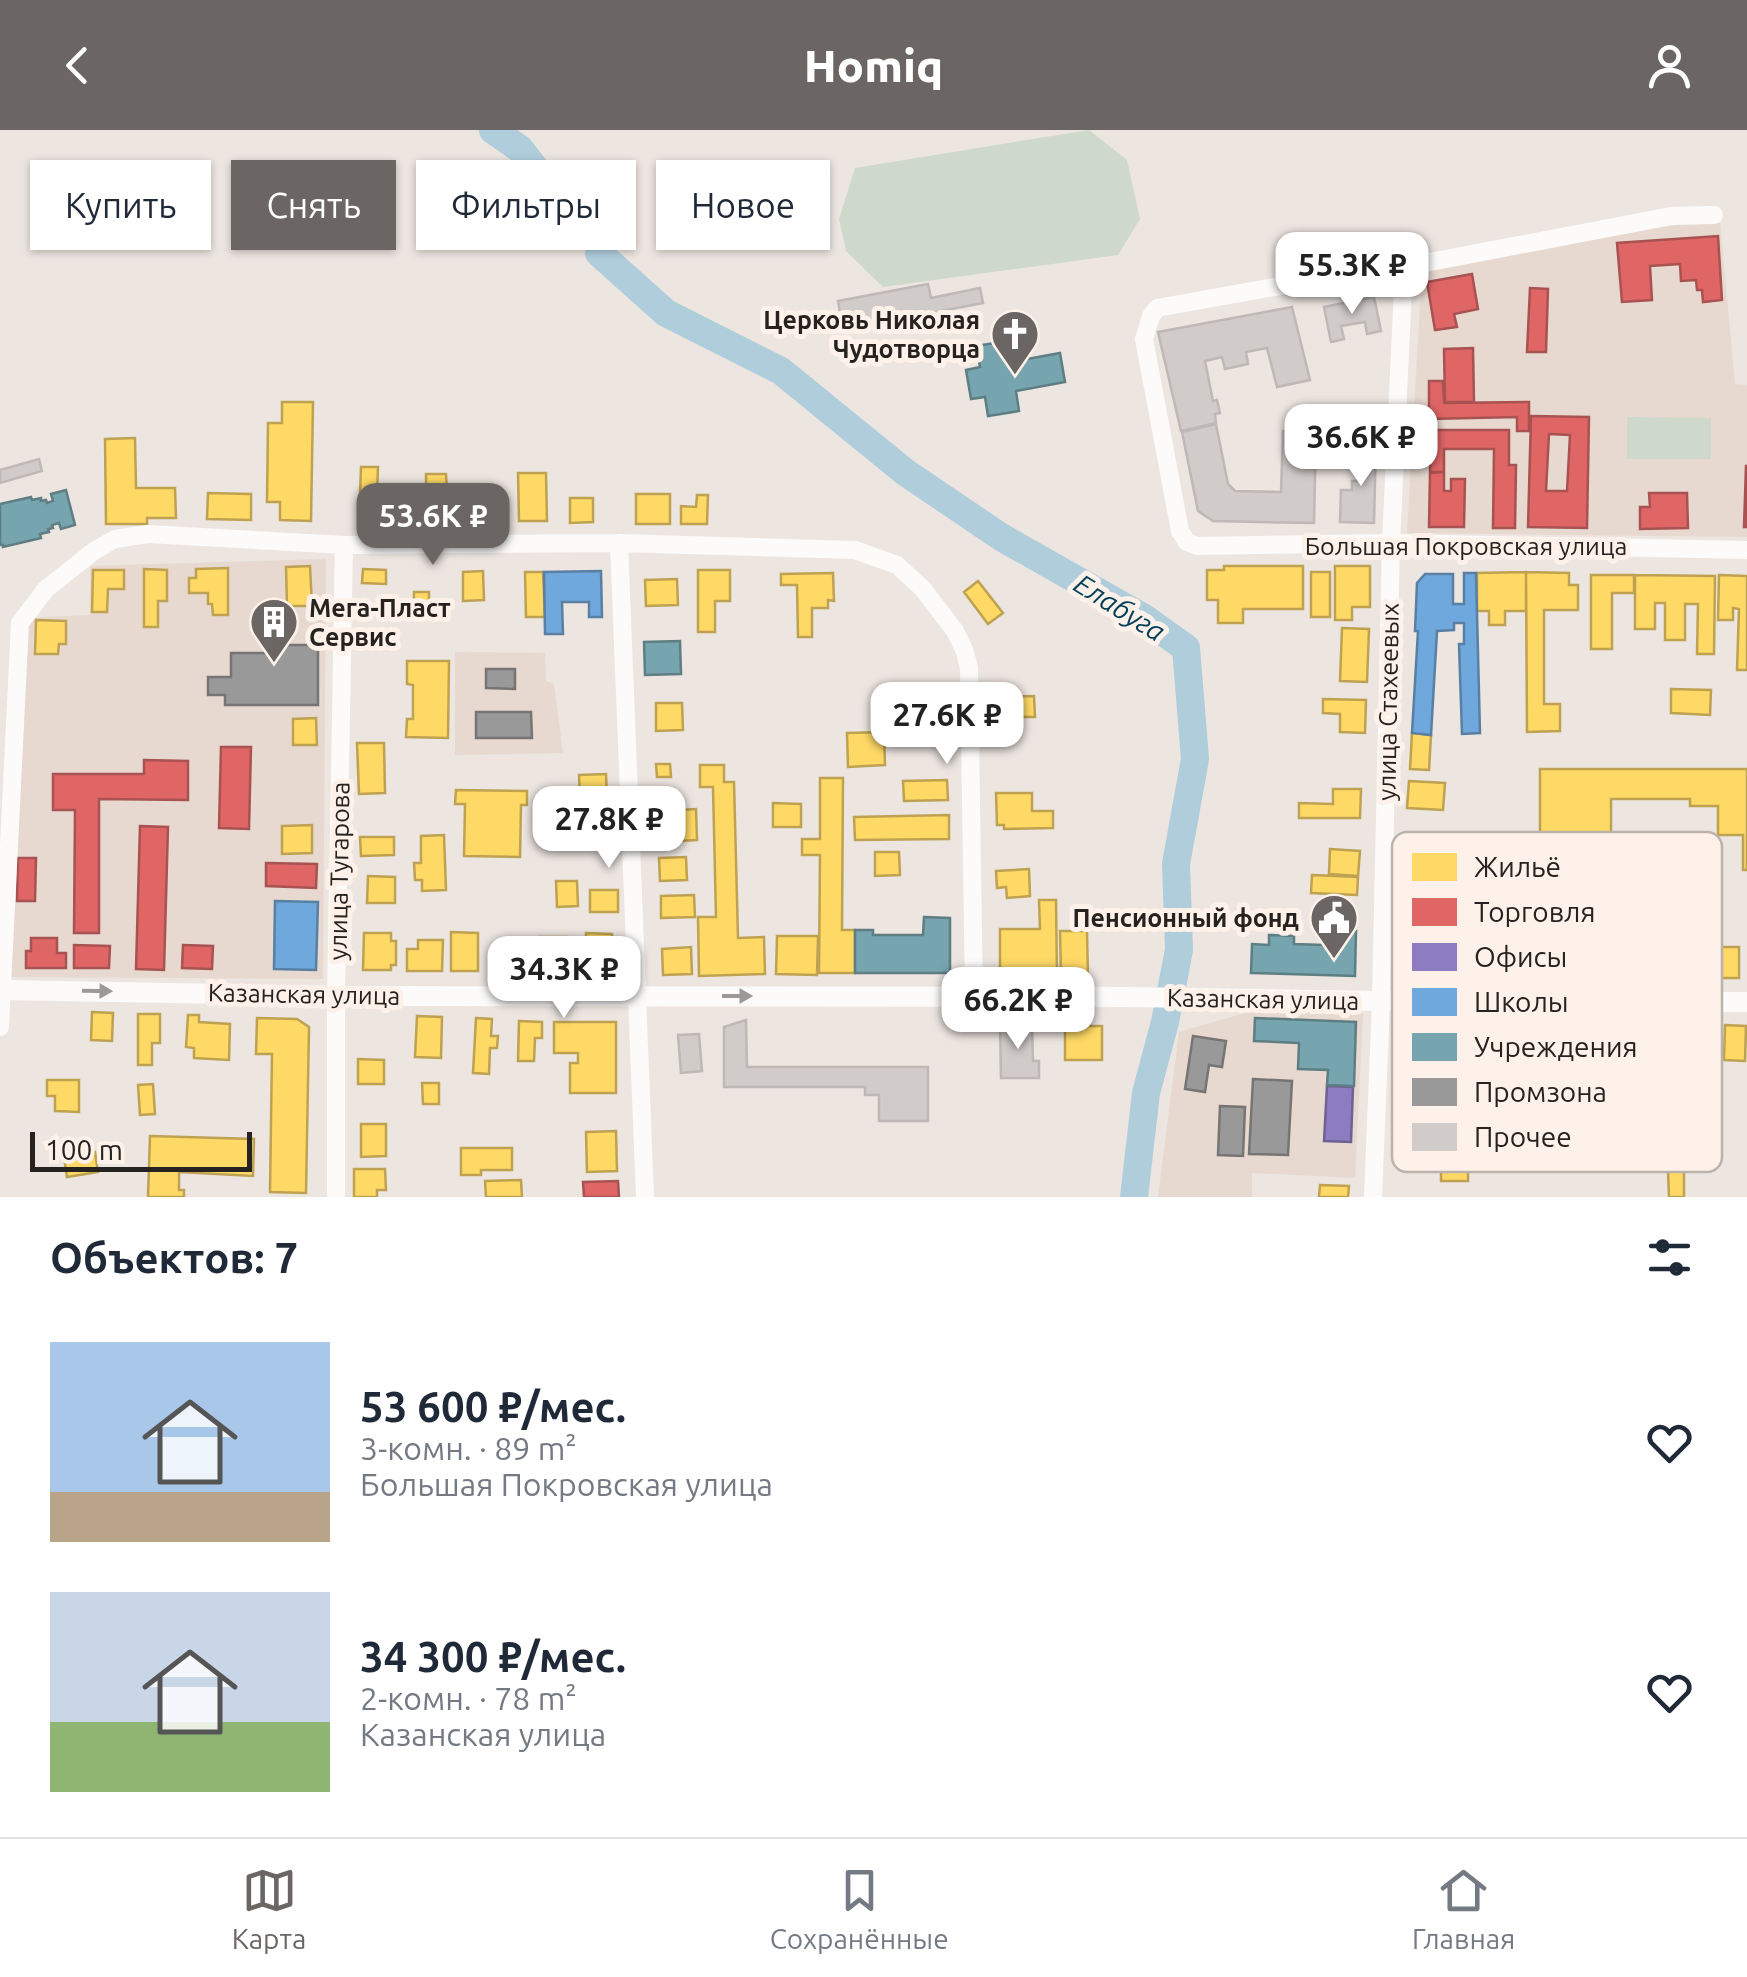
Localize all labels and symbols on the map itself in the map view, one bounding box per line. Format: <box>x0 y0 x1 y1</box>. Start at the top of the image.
pin: 55.3K ₽ <box>1260 232 1444 317</box>
place label: Церковь Николая Чудотворца <box>763 306 980 363</box>
church icon: Церковь Николая Чудотворца <box>989 308 1041 376</box>
pin: 36.6K ₽ <box>1269 404 1453 489</box>
pin: 53.6K ₽ <box>341 483 525 568</box>
street label: Большая Покровская улица <box>1305 532 1627 560</box>
water label: Елабуга <box>1069 567 1171 647</box>
place label: Мега-Пласт Сервис <box>309 594 451 651</box>
building icon: Мега-Пласт Сервис <box>248 596 300 664</box>
street label: улица Стахеевых <box>1372 603 1404 801</box>
pin: 27.6K ₽ <box>855 682 1039 767</box>
street label: улица Тугарова <box>323 781 355 961</box>
pin: 27.8K ₽ <box>517 786 701 871</box>
legend <box>1392 832 1722 1172</box>
text: Жильё <box>1474 851 1561 882</box>
public building icon: Пенсионный фонд <box>1308 892 1360 960</box>
text: Торговля <box>1474 896 1596 927</box>
place label: Пенсионный фонд <box>1072 904 1299 932</box>
pin: 34.3K ₽ <box>472 936 656 1021</box>
text: Офисы <box>1474 941 1567 972</box>
pin: 66.2K ₽ <box>926 967 1110 1052</box>
street label: Казанская улица <box>208 978 400 1010</box>
street label: Казанская улица <box>1167 983 1359 1015</box>
one-way arrow <box>82 984 114 1000</box>
text: Школы <box>1474 986 1569 1017</box>
one-way arrow <box>722 988 754 1004</box>
text: Учреждения <box>1474 1031 1638 1062</box>
text: Промзона <box>1474 1076 1607 1107</box>
text: Прочее <box>1474 1121 1572 1152</box>
scale bar <box>30 1127 252 1172</box>

